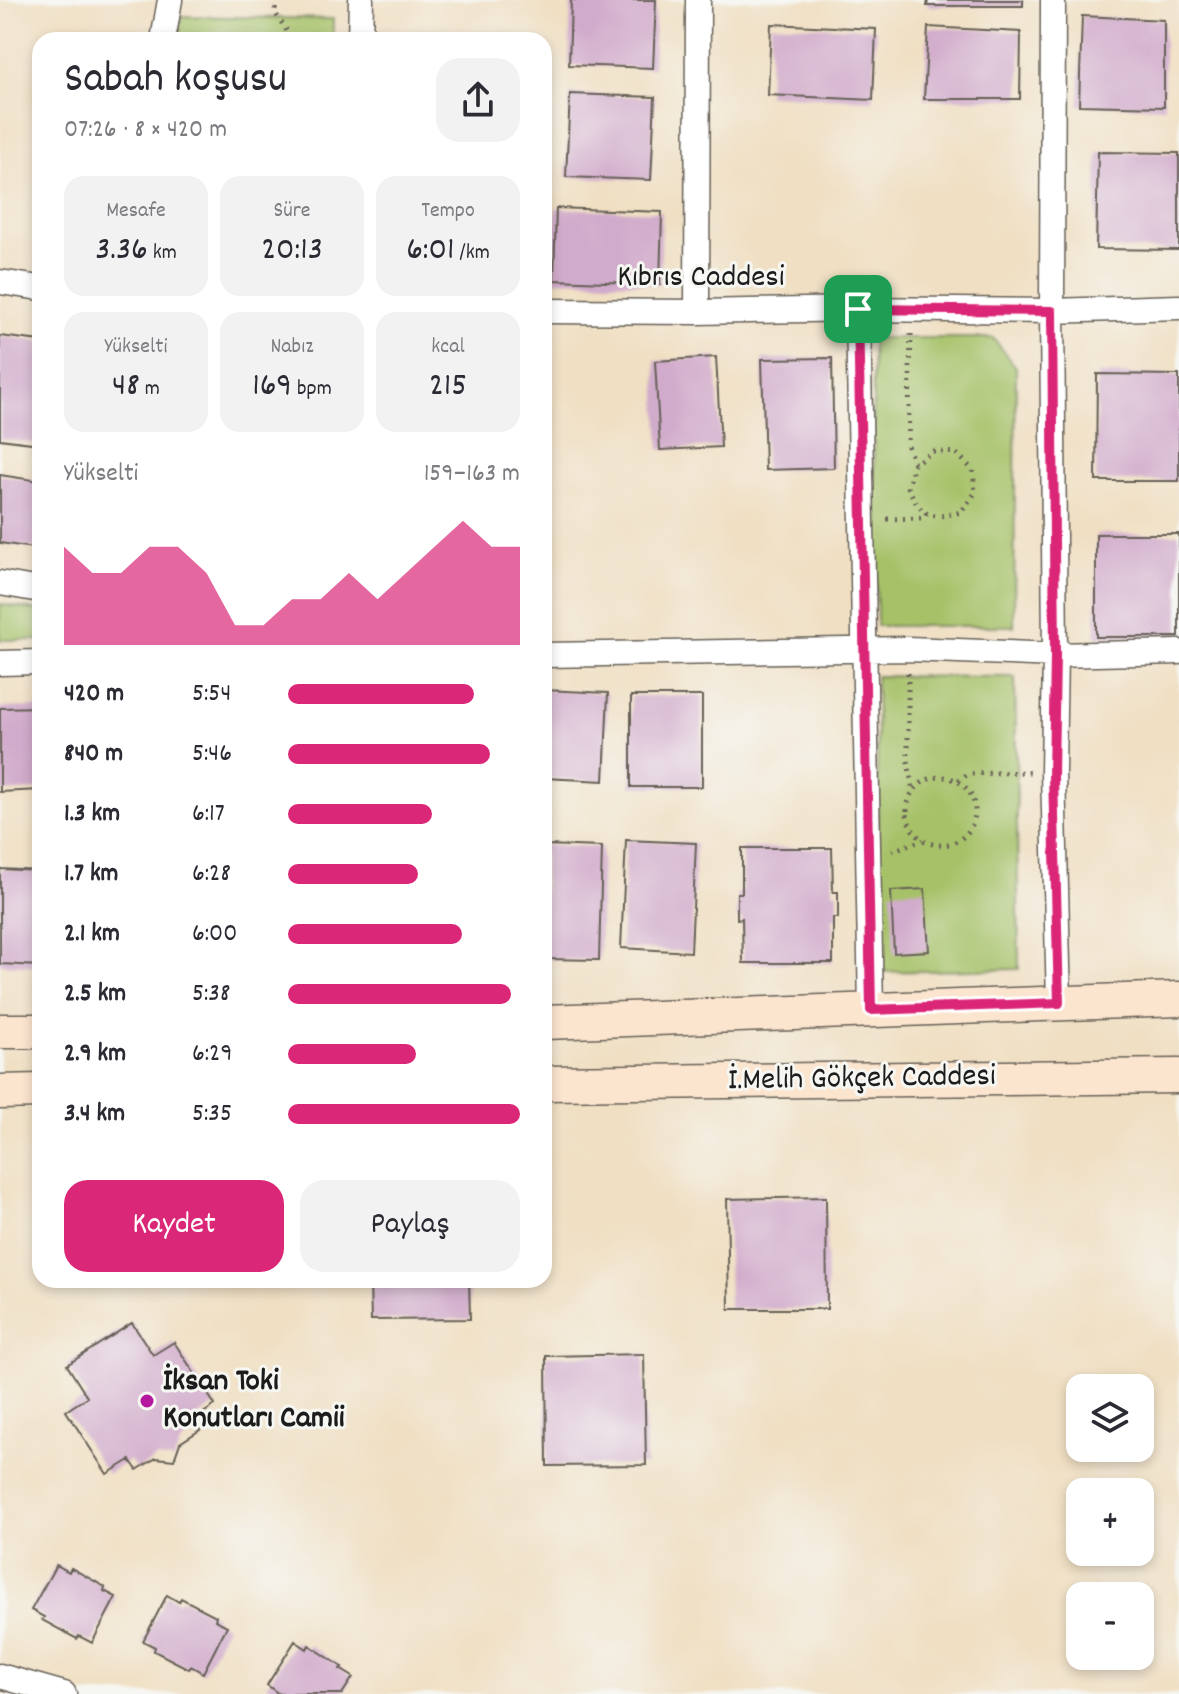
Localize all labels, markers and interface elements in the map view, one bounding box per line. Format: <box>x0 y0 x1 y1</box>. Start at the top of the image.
text: Sabah koşusu <box>64 50 287 113</box>
button: share <box>436 58 520 142</box>
text: 07:26 · 8 × 420 m <box>64 112 227 149</box>
text: Mesafe <box>106 196 166 227</box>
text: Süre <box>273 196 311 227</box>
text: Tempo <box>421 196 475 227</box>
text: 3.36 <box>95 227 148 276</box>
text: 20:13 <box>261 227 323 276</box>
text: 6:01 <box>406 227 454 276</box>
text: km <box>148 238 177 269</box>
text: /km <box>454 238 490 269</box>
street label: Kıbrıs Caddesi <box>617 256 785 302</box>
pin <box>824 275 892 343</box>
icon: arrive <box>836 287 880 331</box>
text: Yükselti <box>105 332 167 363</box>
text: Nabız <box>270 332 314 363</box>
text: kcal <box>431 332 465 363</box>
text: 48 <box>112 363 140 412</box>
text: 169 <box>252 363 292 412</box>
text: 215 <box>429 363 467 412</box>
text: m <box>140 374 160 405</box>
text: bpm <box>292 374 332 405</box>
text: Yükselti <box>64 456 138 493</box>
text: 159–163 m <box>424 456 520 493</box>
text: 420 m <box>64 676 124 713</box>
text: 5:54 <box>192 676 231 713</box>
text: 840 m <box>64 736 123 773</box>
text: 5:46 <box>192 736 232 773</box>
text: 1.3 km <box>64 796 120 833</box>
text: 6:17 <box>192 796 225 833</box>
text: 1.7 km <box>64 856 118 893</box>
text: 6:28 <box>192 856 231 893</box>
text: 2.1 km <box>64 916 120 953</box>
text: 6:00 <box>192 916 237 953</box>
text: 2.5 km <box>64 976 126 1013</box>
text: 5:38 <box>192 976 230 1013</box>
text: 2.9 km <box>64 1036 126 1073</box>
text: 6:29 <box>192 1036 232 1073</box>
street label: İ.Melih Gökçek Caddesi <box>728 1055 996 1105</box>
text: 3.4 km <box>64 1096 125 1133</box>
text: 5:35 <box>192 1096 232 1133</box>
button: Kaydet <box>64 1180 284 1272</box>
button: Paylaş <box>300 1180 520 1272</box>
place label: İksan Toki Konutları Camii <box>163 1360 345 1443</box>
map controls <box>1066 1374 1154 1670</box>
button: layers <box>1066 1374 1154 1462</box>
marker: İksan Toki Konutları Camii <box>138 1392 156 1410</box>
button: + <box>1066 1478 1154 1566</box>
button: − <box>1066 1582 1154 1670</box>

